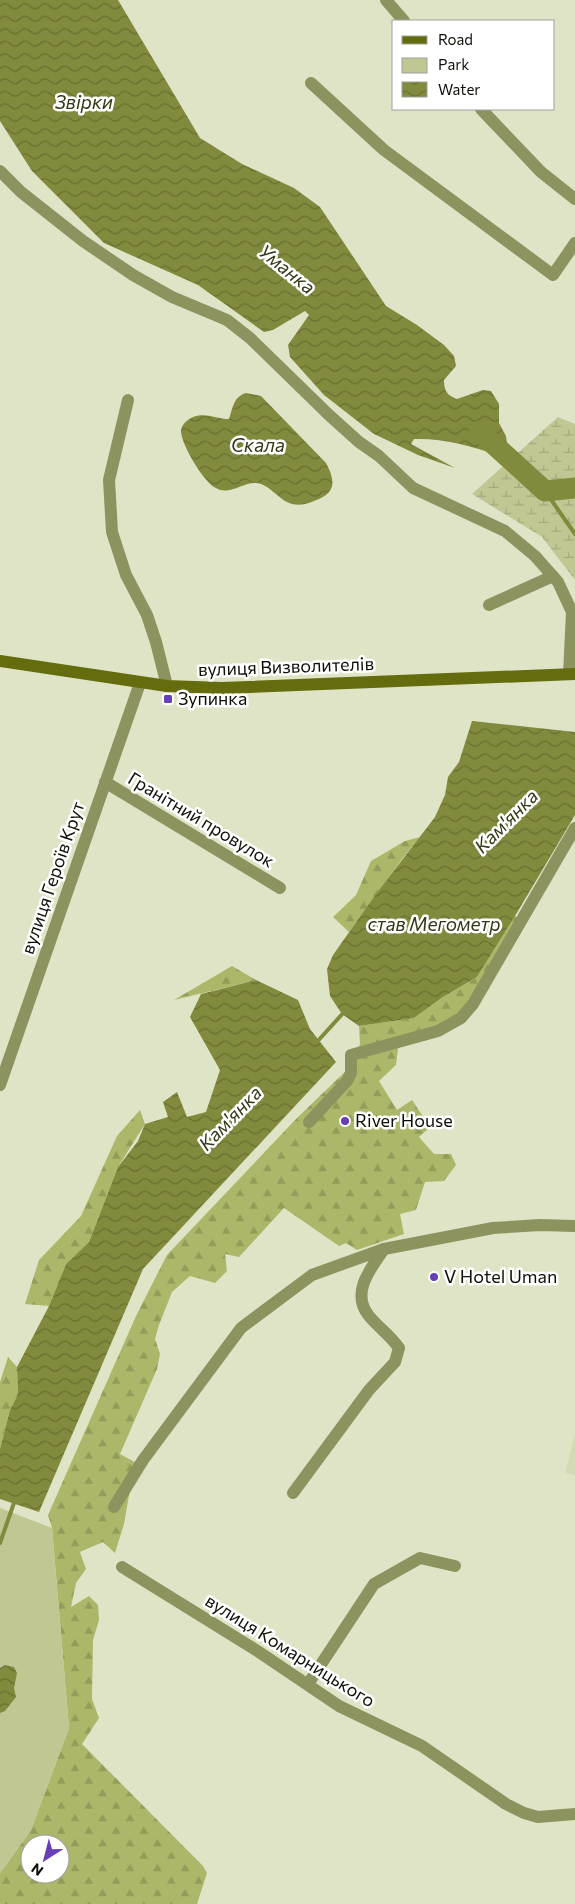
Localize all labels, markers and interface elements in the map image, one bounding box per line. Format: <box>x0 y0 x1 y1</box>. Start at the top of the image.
legend <box>392 20 555 110</box>
text: Road <box>438 30 473 48</box>
text: Park <box>438 55 469 73</box>
text: Water <box>438 80 480 98</box>
water label: Звірки <box>55 90 113 113</box>
water label: Уманка <box>254 239 320 298</box>
water label: Скала <box>231 433 285 456</box>
street label: вулиця Визволителів <box>198 652 374 680</box>
place label: Зупинка <box>178 687 247 709</box>
marker: Зупинка <box>162 693 174 705</box>
street label: Гранітний провулок <box>124 767 279 872</box>
water label: Кам'янка <box>469 784 542 857</box>
street label: вулиця Героїв Крут <box>16 798 89 957</box>
water label: став Мегометр <box>367 912 501 935</box>
water label: Кам'янка <box>193 1081 266 1155</box>
place label: River House <box>355 1109 453 1131</box>
marker: River House <box>339 1115 351 1127</box>
place label: V Hotel Uman <box>444 1265 557 1287</box>
marker: V Hotel Uman <box>428 1271 440 1283</box>
street label: вулиця Комарницького <box>202 1589 379 1711</box>
north arrow <box>20 1834 70 1884</box>
text: N <box>28 1860 46 1880</box>

